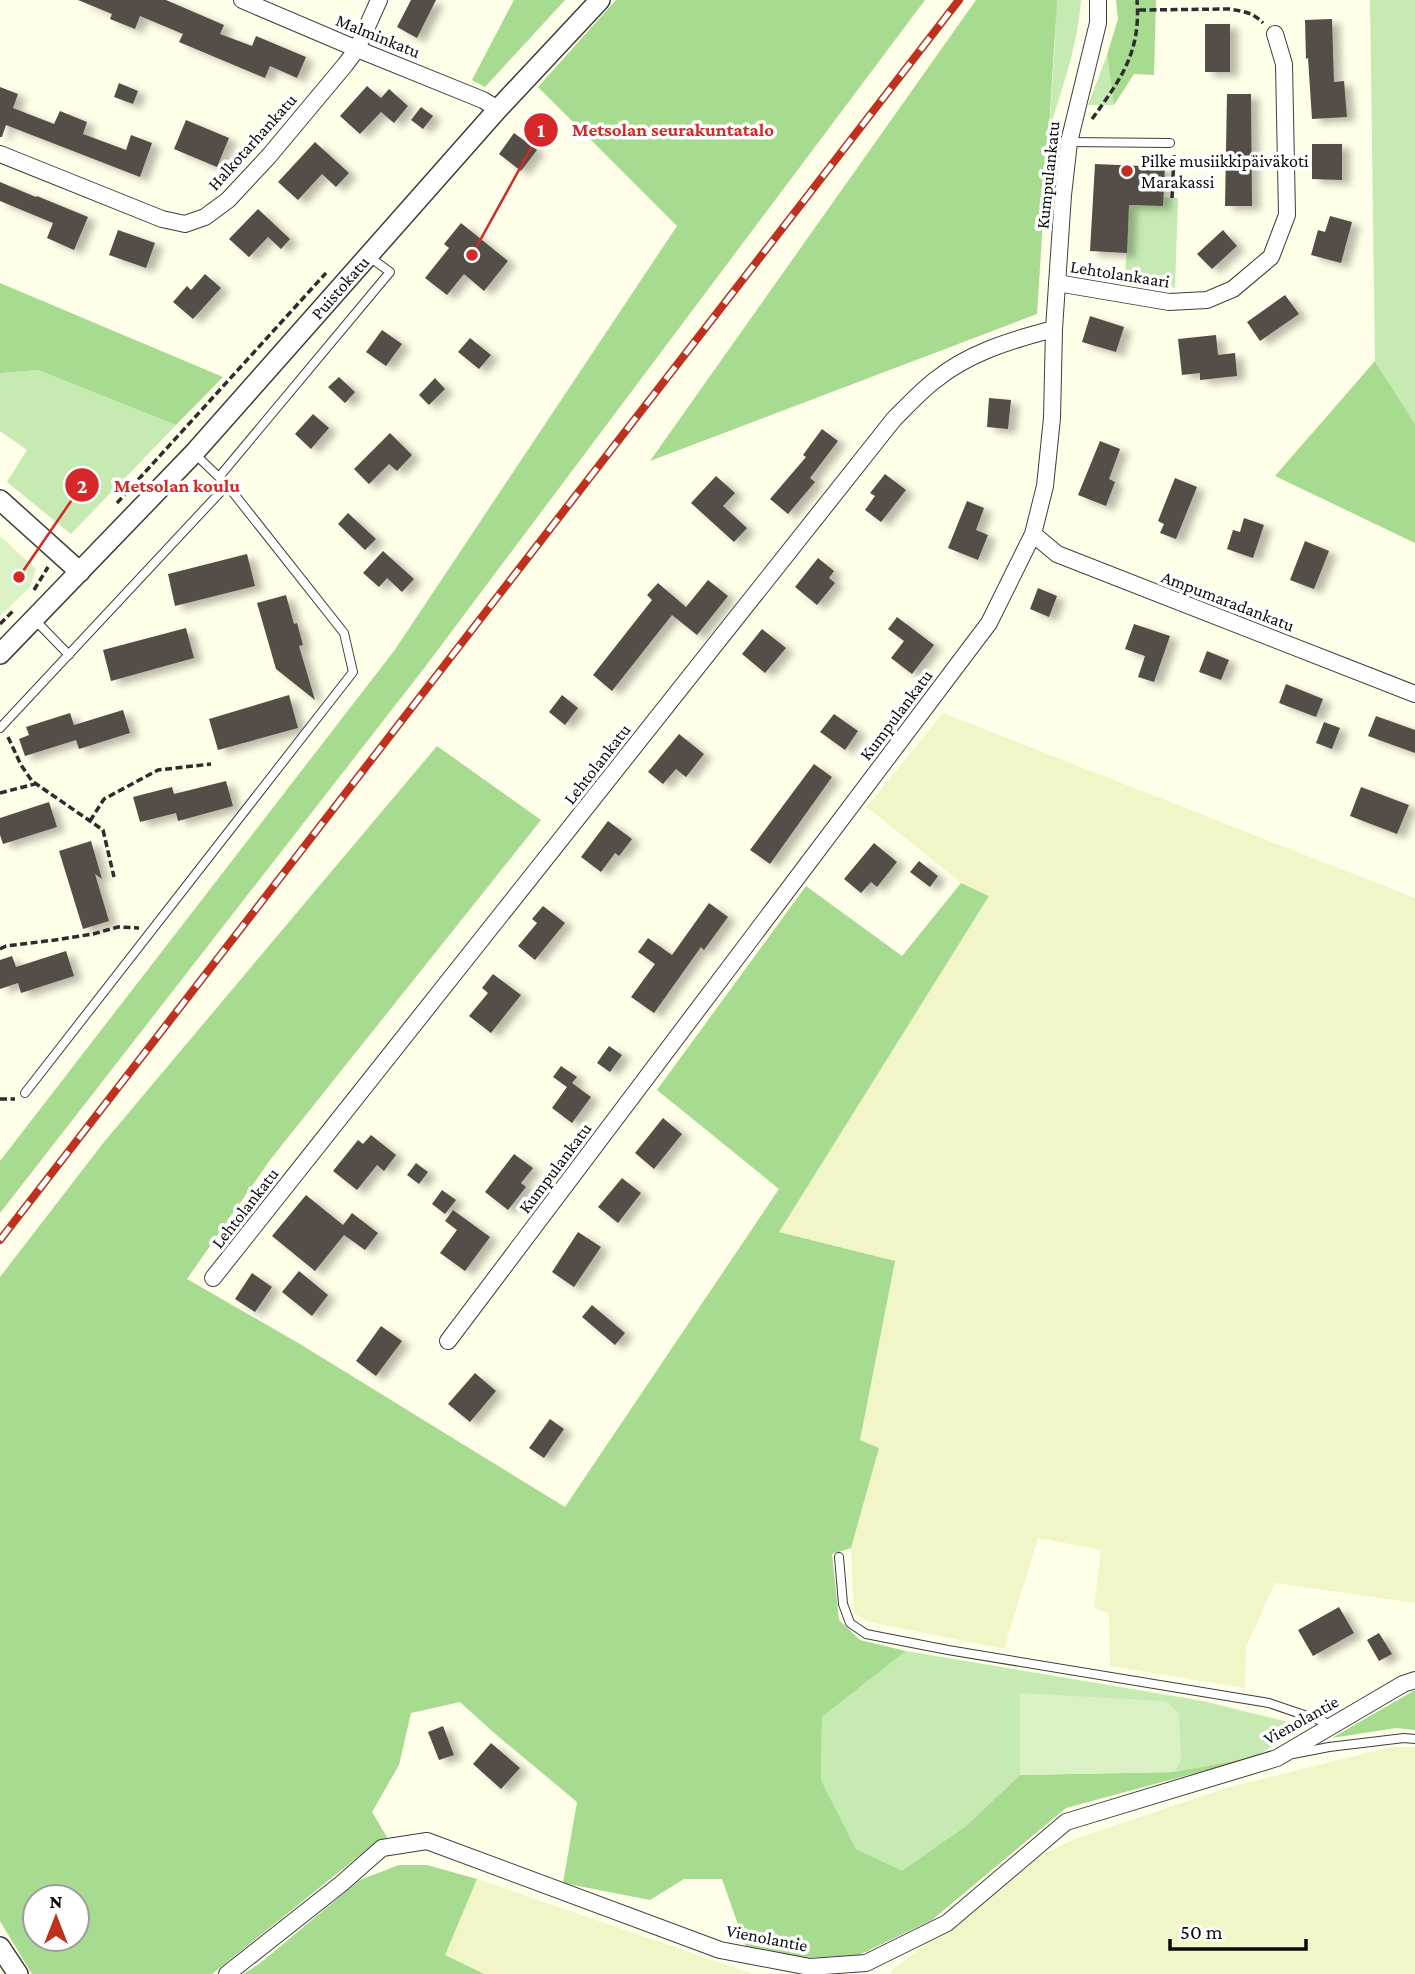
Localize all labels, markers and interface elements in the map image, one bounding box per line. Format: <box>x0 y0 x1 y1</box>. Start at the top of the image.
street label: Malminkatu <box>333 10 424 62</box>
street label: Halkotarhankatu <box>203 89 301 194</box>
callout: Metsolan seurakuntatalo <box>523 110 788 150</box>
text: 1 <box>537 118 545 142</box>
text: Metsolan seurakuntatalo <box>572 119 774 140</box>
street label: Kumpulankatu <box>1032 120 1064 230</box>
place label: Pilke musiikkipäiväkoti Marakassi <box>1141 151 1309 192</box>
marker: Pilke musiikkipäiväkoti Marakassi <box>1119 163 1135 179</box>
street label: Puistokatu <box>307 252 374 323</box>
street label: Lehtolankaari <box>1069 256 1171 292</box>
callout: Metsolan koulu <box>65 465 254 505</box>
text: 2 <box>77 474 88 498</box>
text: Metsolan koulu <box>114 475 240 496</box>
street label: Ampumaradankatu <box>1159 566 1298 636</box>
street label: Kumpulankatu <box>855 665 937 764</box>
street label: Lehtolankatu <box>559 720 635 808</box>
street label: Kumpulankatu <box>514 1118 596 1217</box>
street label: Lehtolankatu <box>207 1164 283 1252</box>
street label: Vienolantie <box>1260 1691 1342 1749</box>
north arrow <box>21 1883 91 1953</box>
text: N <box>50 1891 63 1912</box>
scale bar <box>1170 1908 1306 1952</box>
street label: Vienolantie <box>725 1920 809 1956</box>
text: 50 m <box>1180 1920 1223 1944</box>

